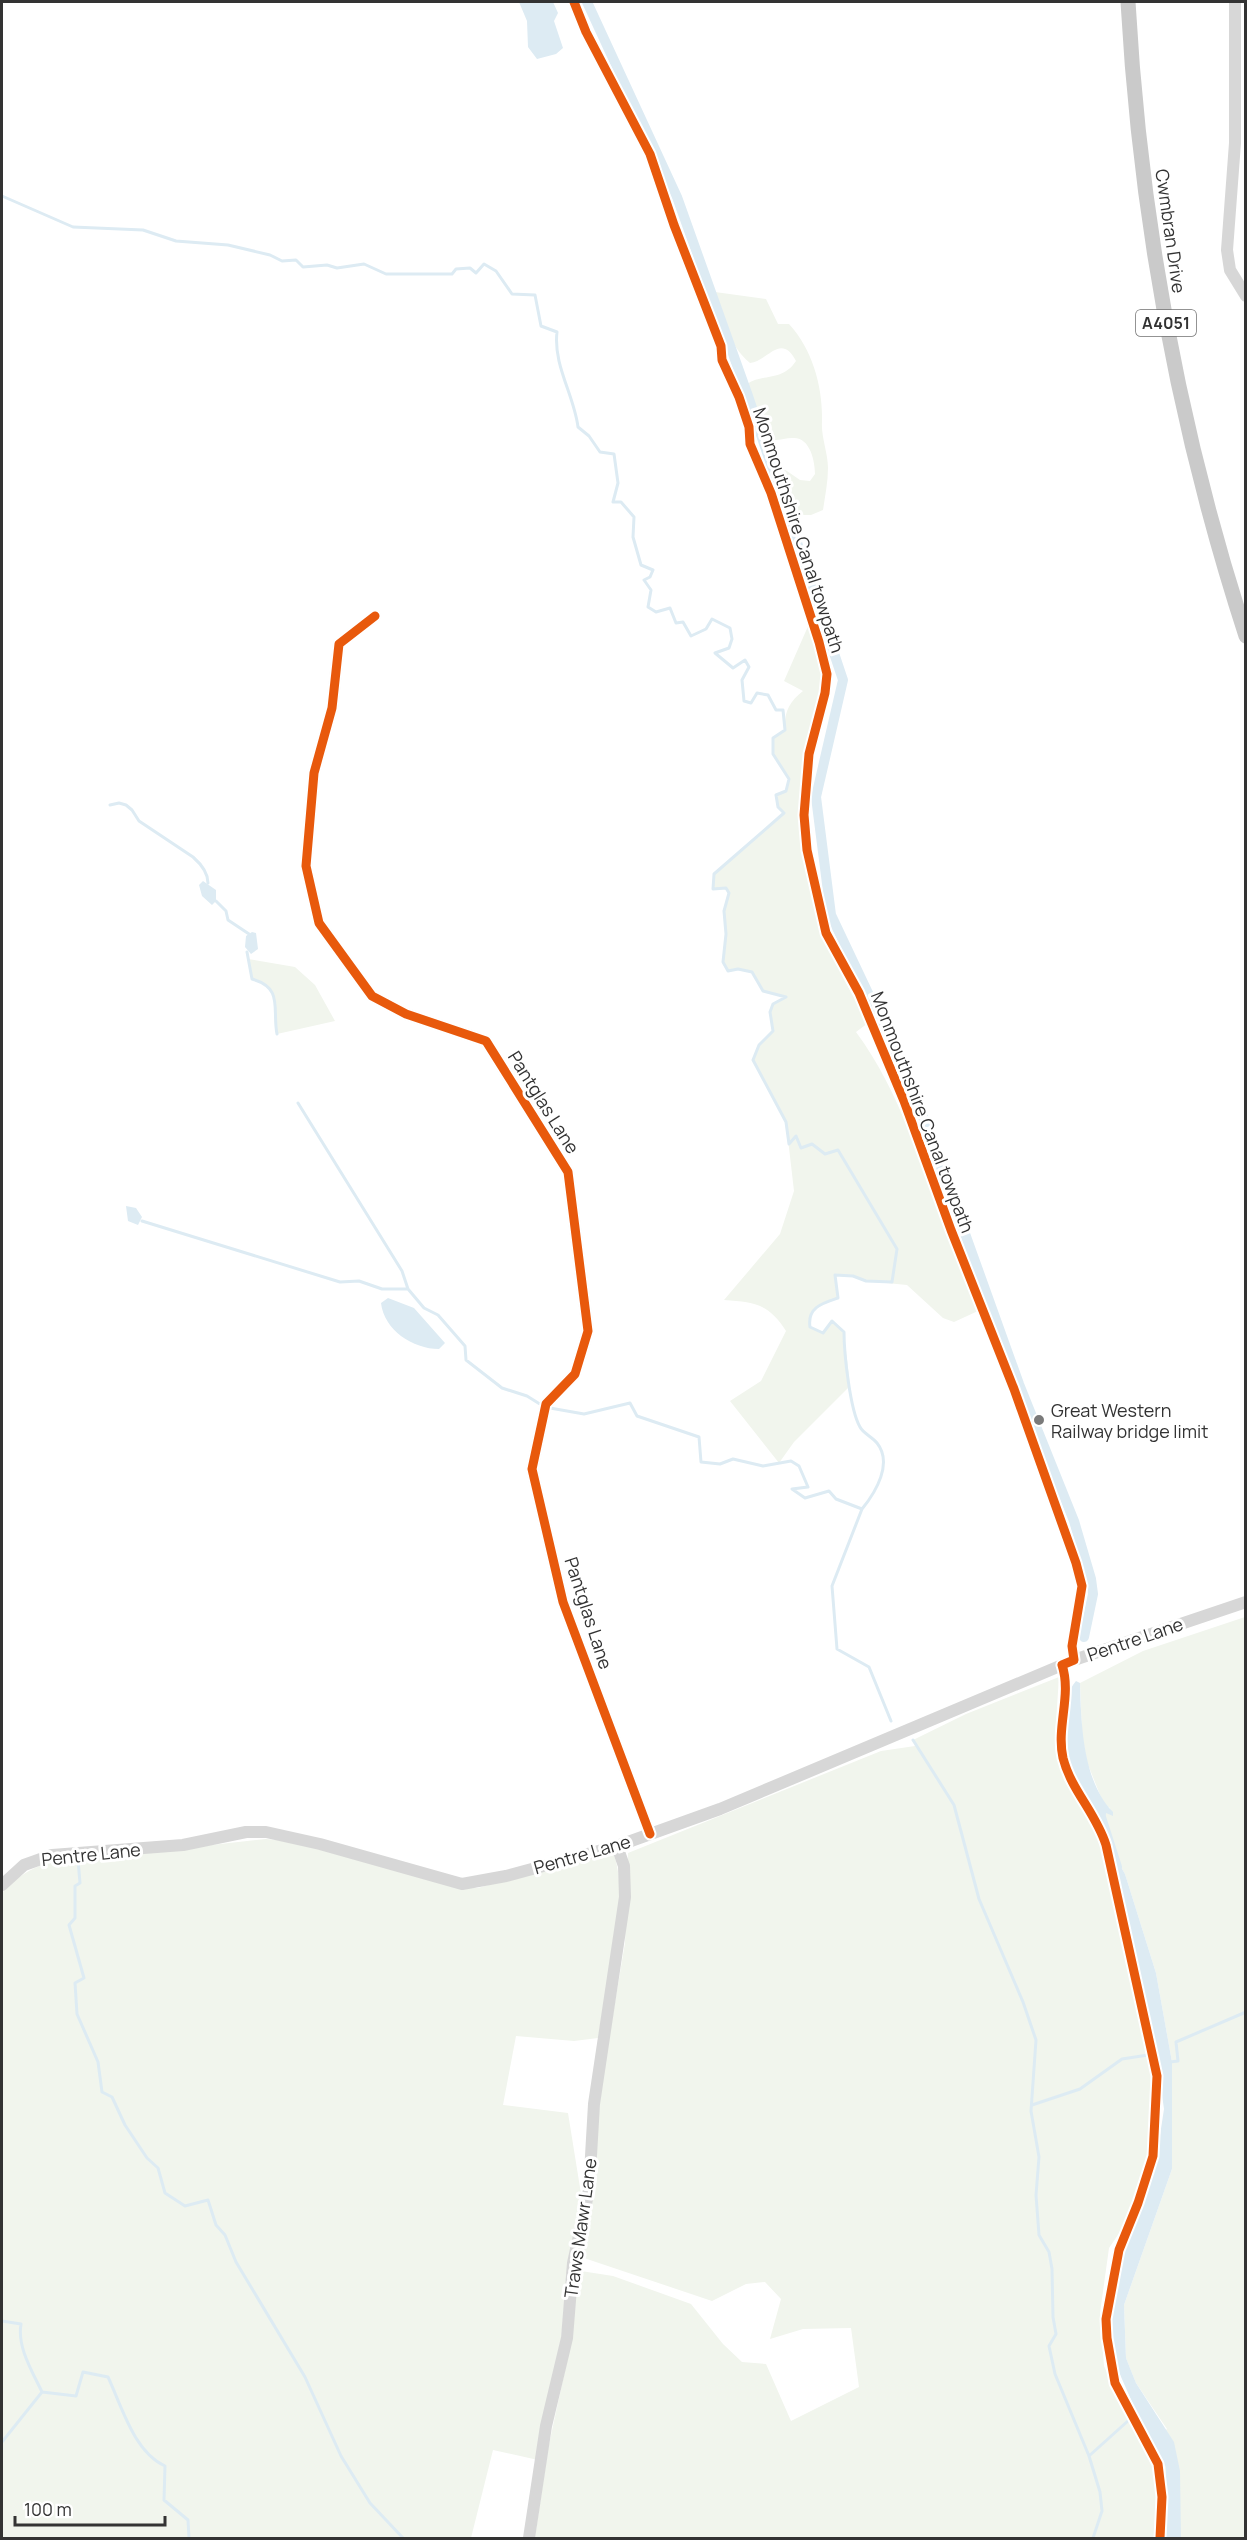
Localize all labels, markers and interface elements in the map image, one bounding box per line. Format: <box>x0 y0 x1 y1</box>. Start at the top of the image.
street label: Cwmbran Drive <box>1150 167 1192 295</box>
road number: A4051 <box>1136 310 1196 336</box>
street label: Monmouthshire Canal towpath <box>748 404 850 656</box>
street label: Monmouthshire Canal towpath <box>866 988 980 1236</box>
street label: Pantglas Lane <box>503 1046 585 1158</box>
place label: Great Western Railway bridge limit <box>1051 1398 1208 1443</box>
marker: Great Western Railway bridge limit <box>1032 1413 1046 1427</box>
street label: Pantglas Lane <box>560 1554 618 1672</box>
street label: Pentre Lane <box>1084 1611 1186 1667</box>
street label: Pentre Lane <box>531 1829 633 1879</box>
street label: Pentre Lane <box>40 1837 142 1871</box>
street label: Traws Mawr Lane <box>558 2156 602 2300</box>
scale bar <box>15 2489 165 2527</box>
text: 100 m <box>24 2497 72 2521</box>

